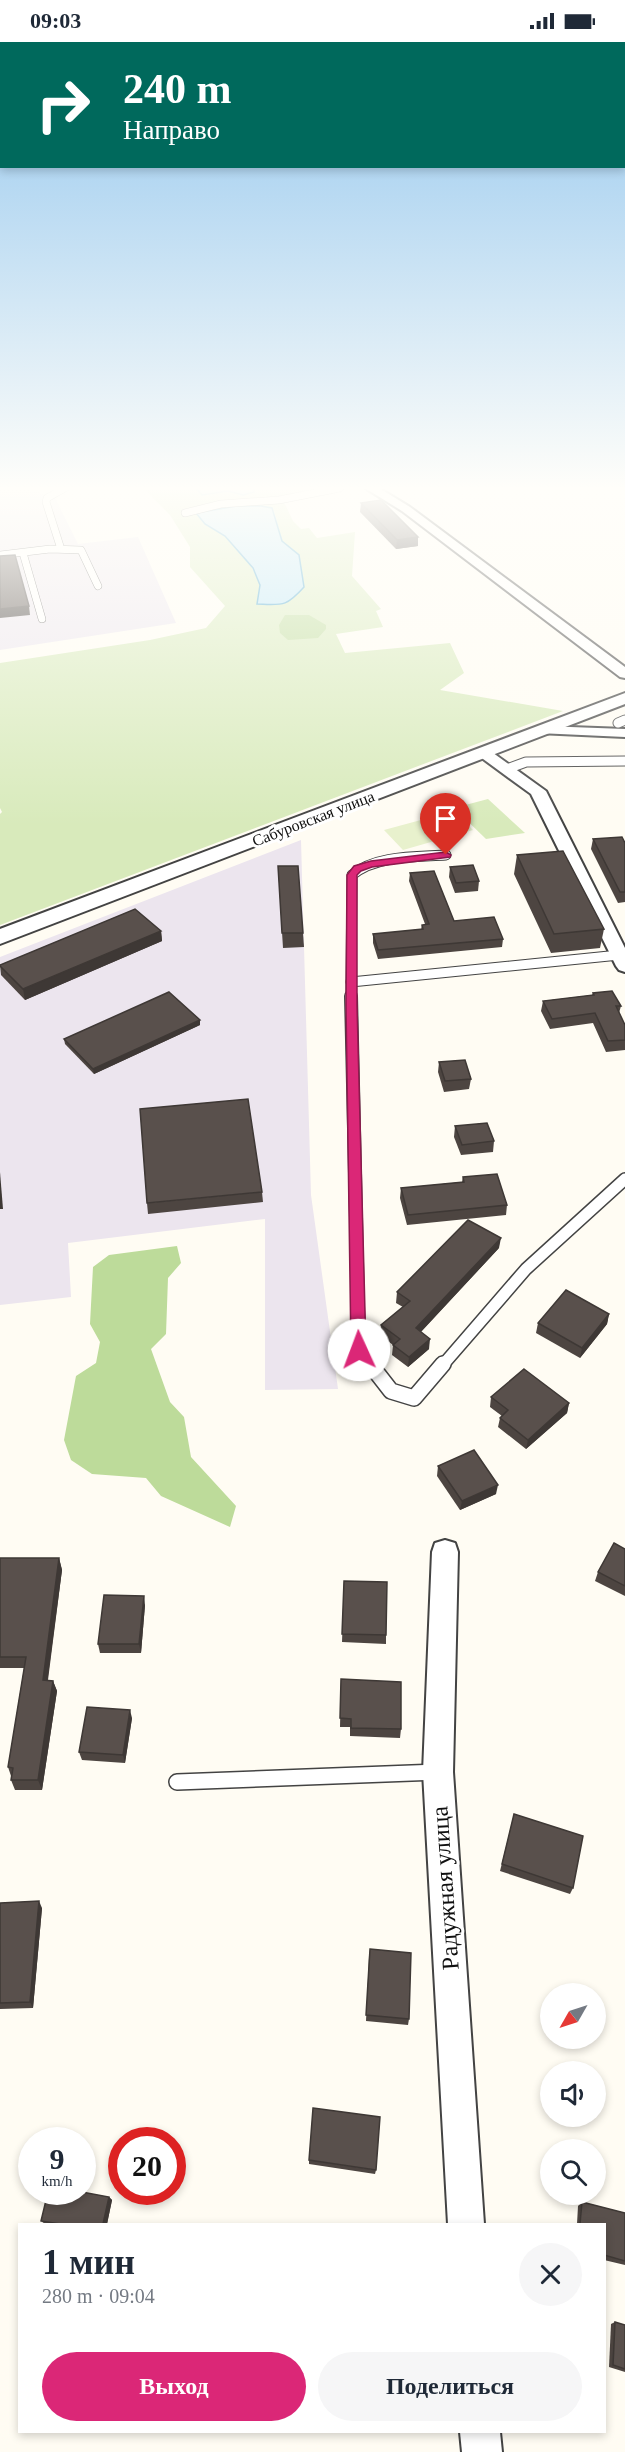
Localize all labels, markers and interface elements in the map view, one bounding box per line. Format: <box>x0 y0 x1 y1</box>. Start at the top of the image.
text: 09:03 <box>30 8 81 33</box>
icon: right <box>24 66 102 144</box>
text: 240 m <box>123 66 232 112</box>
text: Направо <box>123 115 220 145</box>
street label: Сабуровская улица <box>250 787 377 851</box>
pin <box>420 793 471 855</box>
icon: arrive <box>429 802 462 835</box>
position arrow <box>327 1318 391 1382</box>
street label: Радужная улица <box>426 1805 464 1971</box>
north arrow <box>540 1983 606 2049</box>
map controls <box>540 1983 606 2205</box>
button: sound <box>540 2061 606 2127</box>
speed limit sign: 20 <box>108 2127 186 2205</box>
button: search <box>540 2139 606 2205</box>
text: 9 <box>50 2142 65 2175</box>
text: km/h <box>42 2173 72 2189</box>
text: 1 мин <box>42 2242 135 2282</box>
button: close <box>519 2243 582 2306</box>
text: 280 m · 09:04 <box>42 2285 155 2307</box>
button: Выход <box>42 2352 306 2421</box>
button: Поделиться <box>318 2352 582 2421</box>

